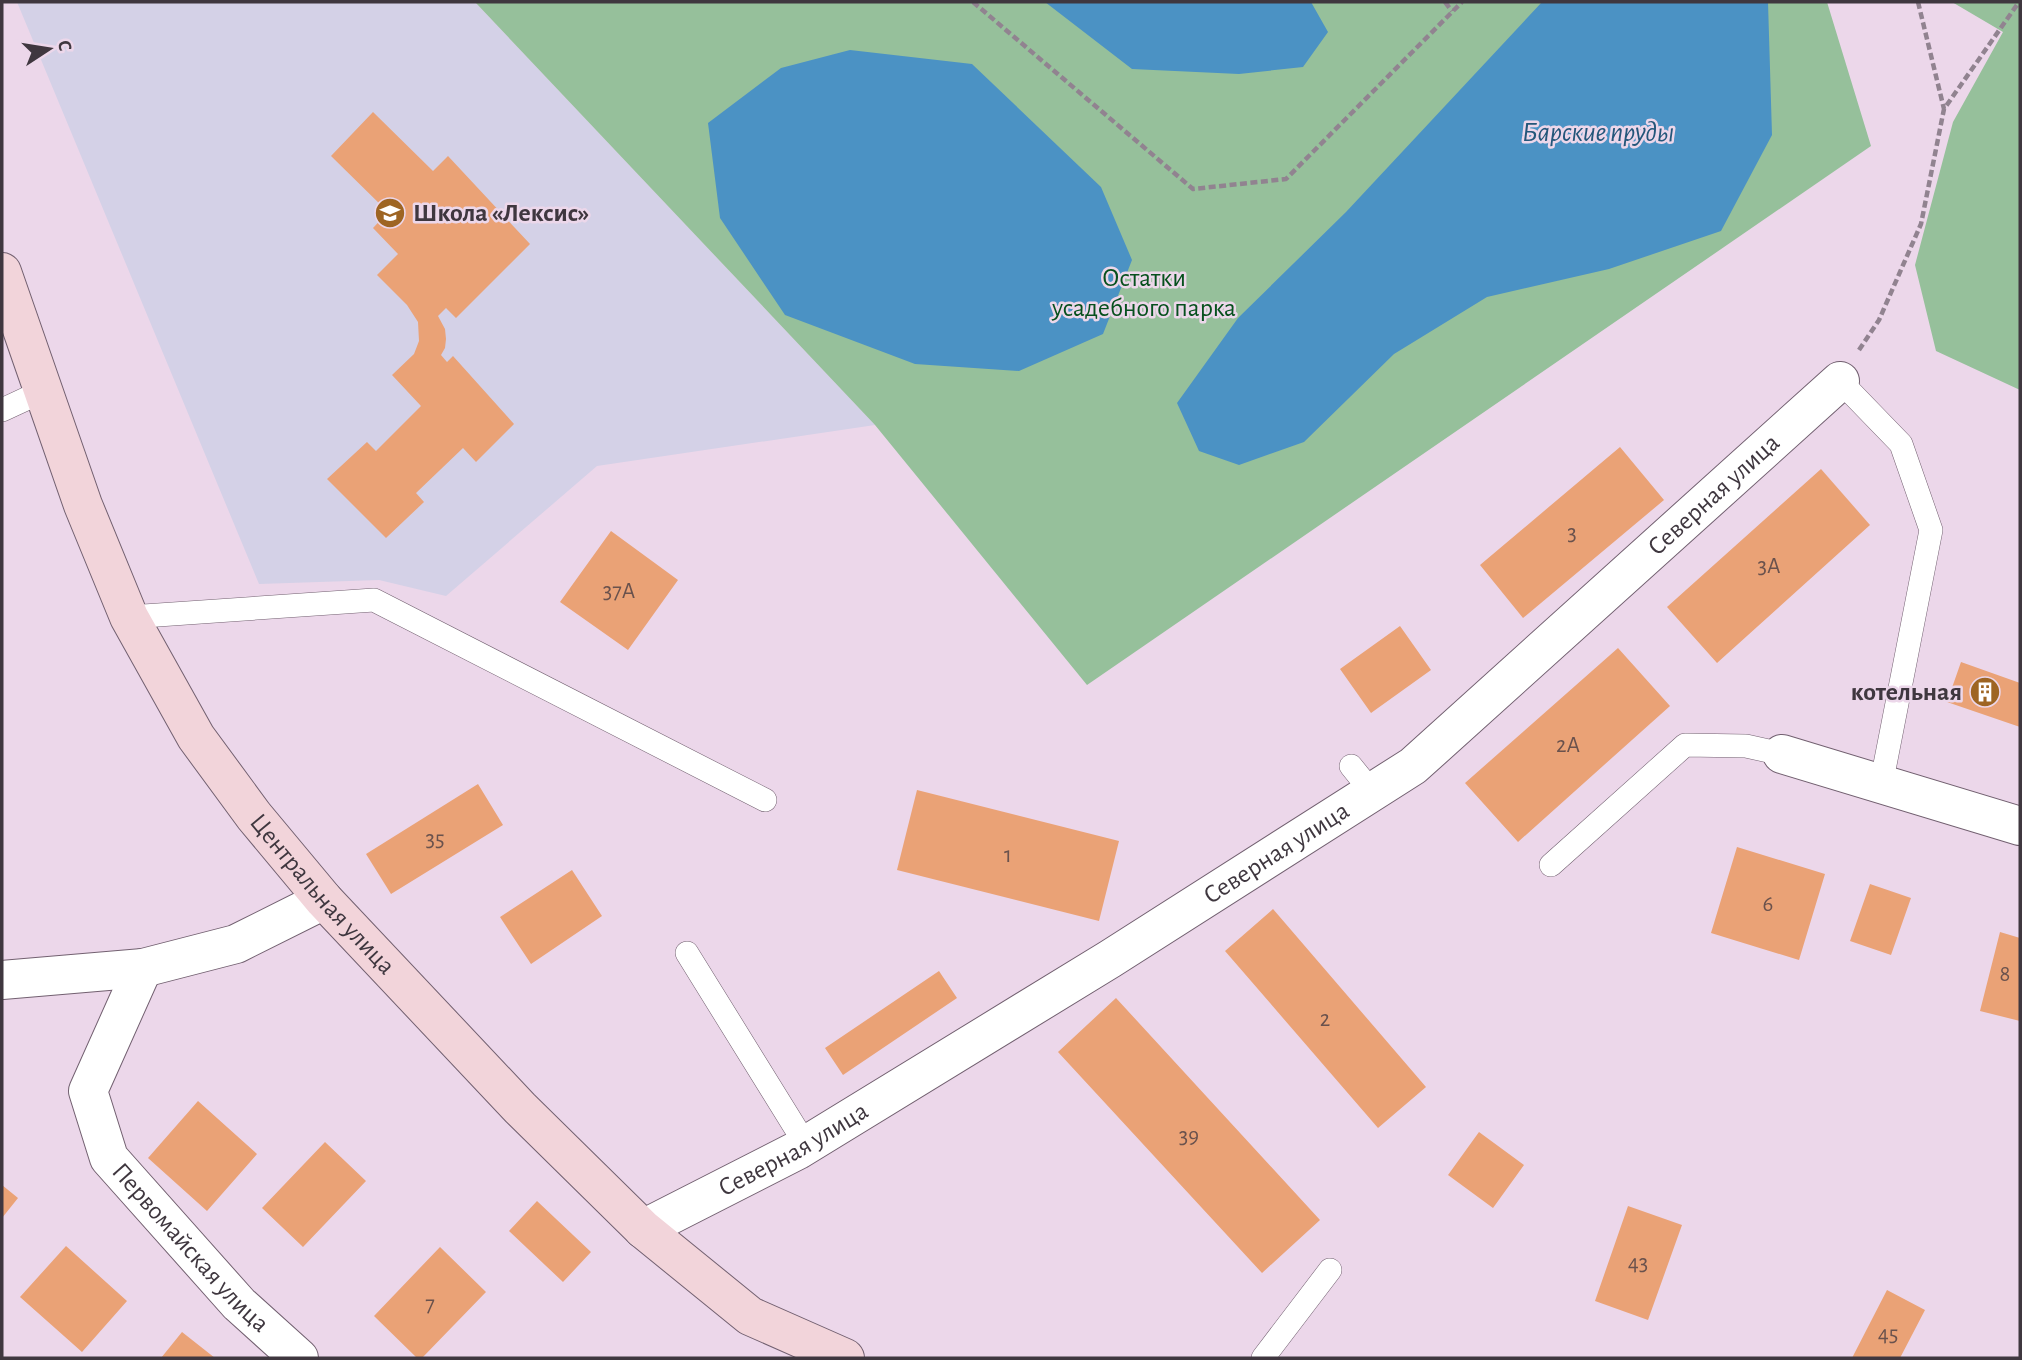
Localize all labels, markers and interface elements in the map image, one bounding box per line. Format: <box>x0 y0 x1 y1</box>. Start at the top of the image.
north arrow <box>14 14 84 84</box>
text: С <box>54 39 75 53</box>
water label: Барские пруды <box>1522 119 1674 147</box>
school or university icon: Школа «Лексис» <box>373 196 407 230</box>
place label: Школа «Лексис» <box>413 200 589 226</box>
park label: Остатки усадебного парка <box>1051 265 1236 321</box>
street label: Северная улица <box>1643 429 1785 560</box>
house number: 3 <box>1567 522 1577 545</box>
house number: 3А <box>1758 555 1781 578</box>
house number: 37А <box>603 580 635 603</box>
building icon: котельная <box>1968 675 2002 709</box>
place label: котельная <box>1851 679 1962 705</box>
house number: 2А <box>1556 734 1580 757</box>
street label: Северная улица <box>1199 797 1354 909</box>
street label: Центральная улица <box>245 809 400 979</box>
house number: 35 <box>425 828 445 851</box>
house number: 1 <box>1004 844 1012 867</box>
house number: 6 <box>1763 893 1773 916</box>
house number: 8 <box>2000 963 2010 986</box>
house number: 2 <box>1320 1008 1330 1031</box>
street label: Северная улица <box>714 1097 873 1201</box>
house number: 39 <box>1179 1125 1199 1148</box>
street label: Первомайская улица <box>107 1158 274 1337</box>
house number: 43 <box>1628 1252 1648 1275</box>
house number: 7 <box>425 1293 435 1316</box>
house number: 45 <box>1878 1323 1898 1346</box>

